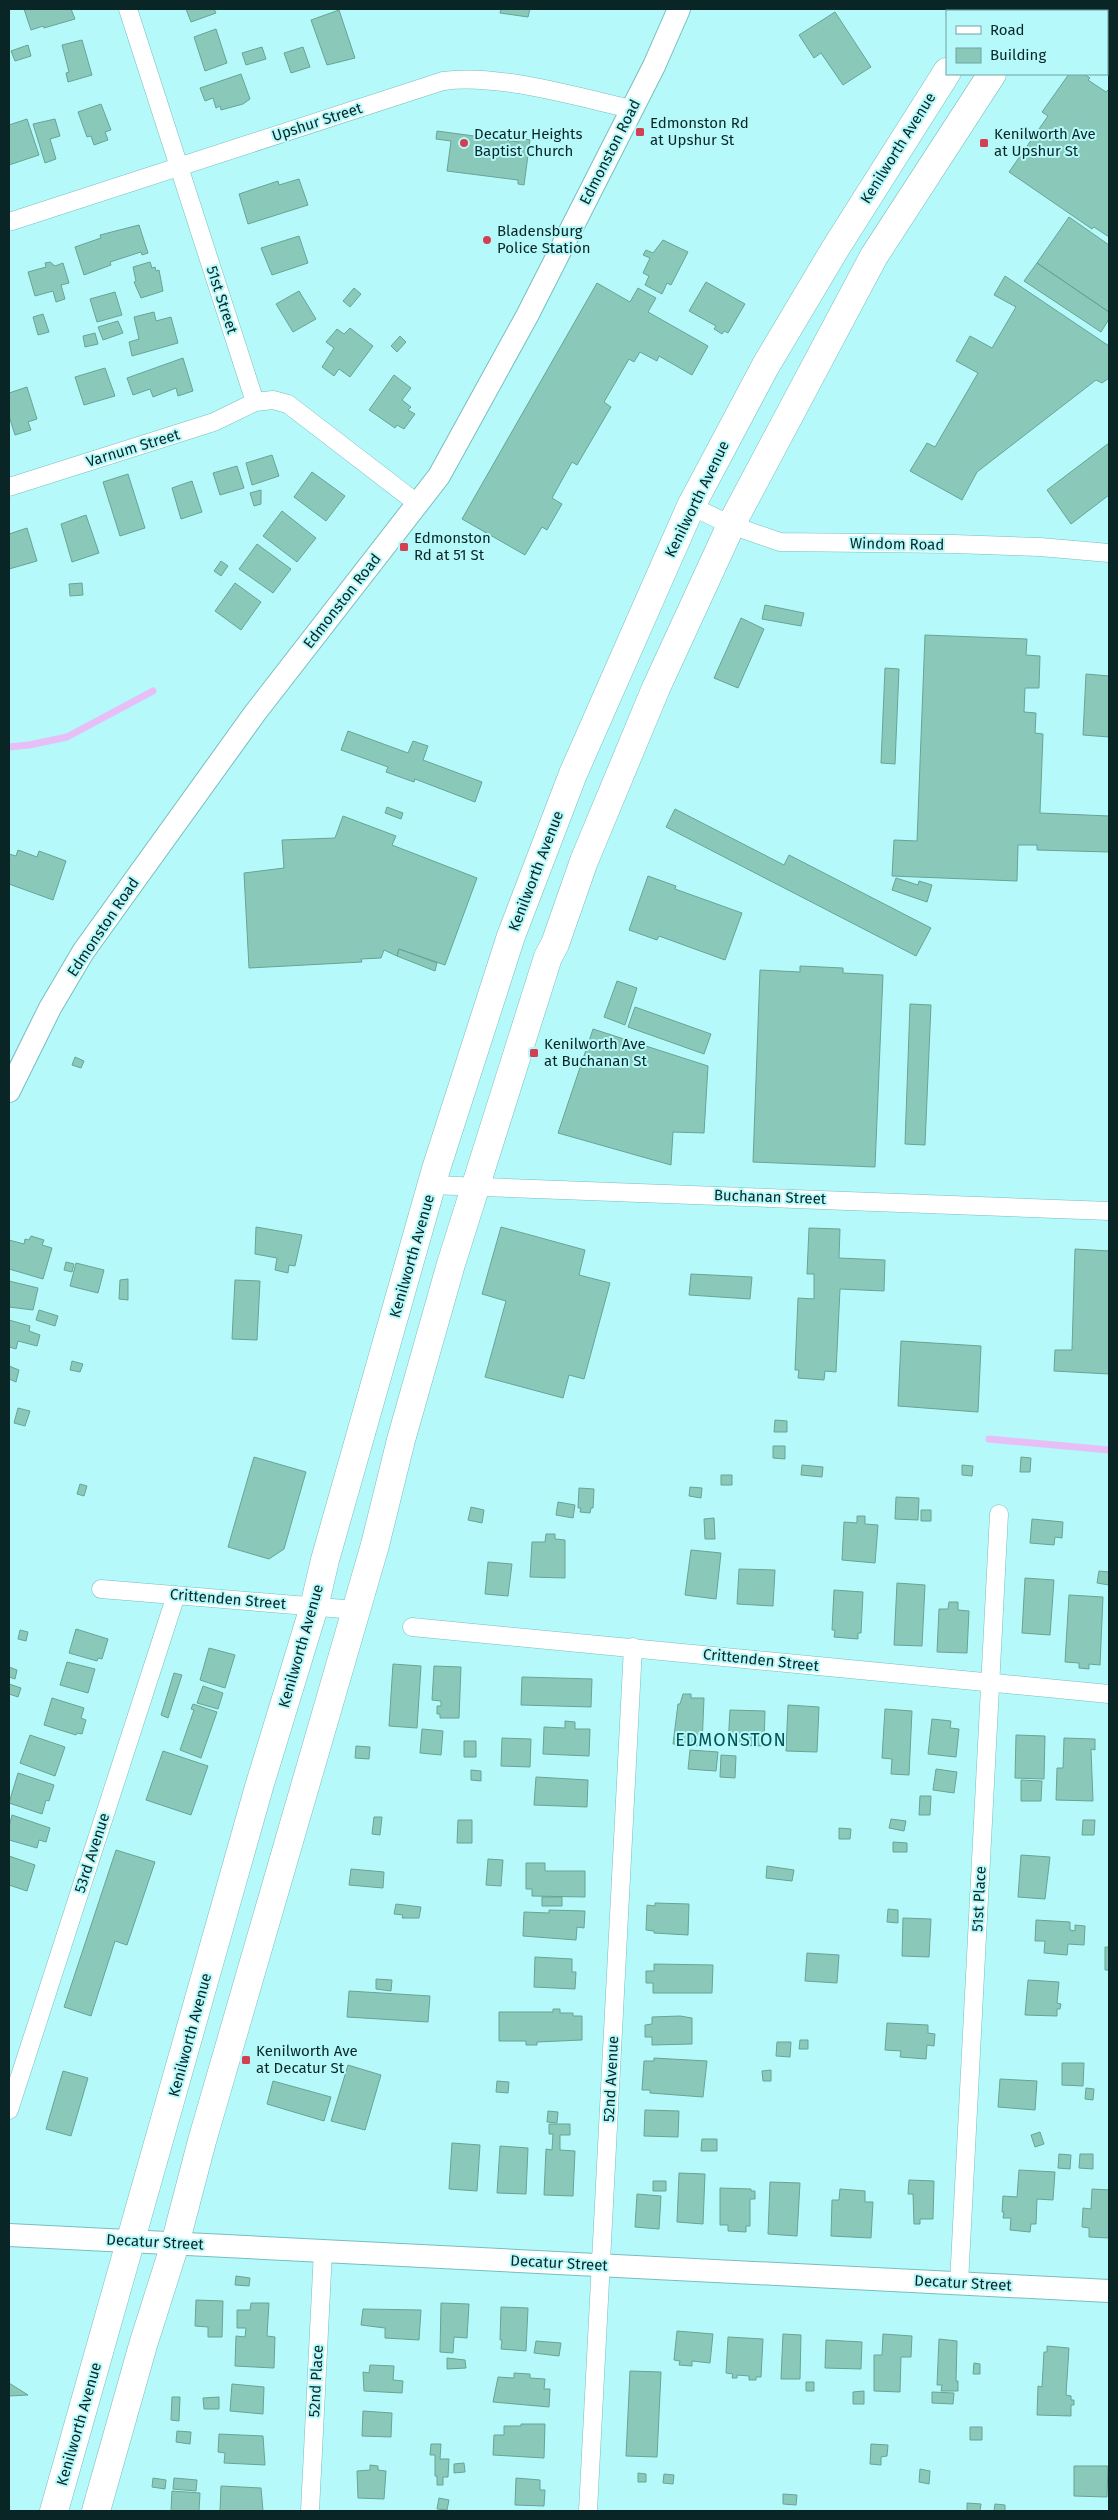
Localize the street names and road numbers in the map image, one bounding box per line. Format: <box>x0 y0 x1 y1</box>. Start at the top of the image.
street label: Kenilworth Avenue <box>857 89 939 207</box>
street label: Edmonston Road <box>576 96 644 208</box>
street label: Upshur Street <box>270 99 365 145</box>
street label: 51st Street <box>203 264 242 337</box>
street label: Varnum Street <box>84 425 182 471</box>
street label: Kenilworth Avenue <box>661 438 733 560</box>
street label: Windom Road <box>850 534 944 554</box>
street label: Edmonston Road <box>299 550 385 652</box>
street label: Kenilworth Avenue <box>505 808 567 934</box>
street label: Edmonston Road <box>63 874 143 980</box>
street label: Buchanan Street <box>714 1186 827 1208</box>
street label: Kenilworth Avenue <box>386 1192 438 1320</box>
street label: Kenilworth Avenue <box>275 1582 327 1710</box>
street label: Crittenden Street <box>169 1585 287 1613</box>
street label: Crittenden Street <box>702 1645 820 1675</box>
street label: 53rd Avenue <box>71 1811 113 1895</box>
street label: 51st Place <box>968 1866 990 1932</box>
street label: Kenilworth Avenue <box>165 1971 215 2099</box>
street label: 52nd Avenue <box>600 2035 622 2123</box>
street label: Decatur Street <box>106 2230 205 2254</box>
street label: Decatur Street <box>510 2251 609 2275</box>
street label: Decatur Street <box>914 2271 1013 2295</box>
street label: 52nd Place <box>305 2344 327 2418</box>
street label: Kenilworth Avenue <box>53 2360 105 2488</box>

